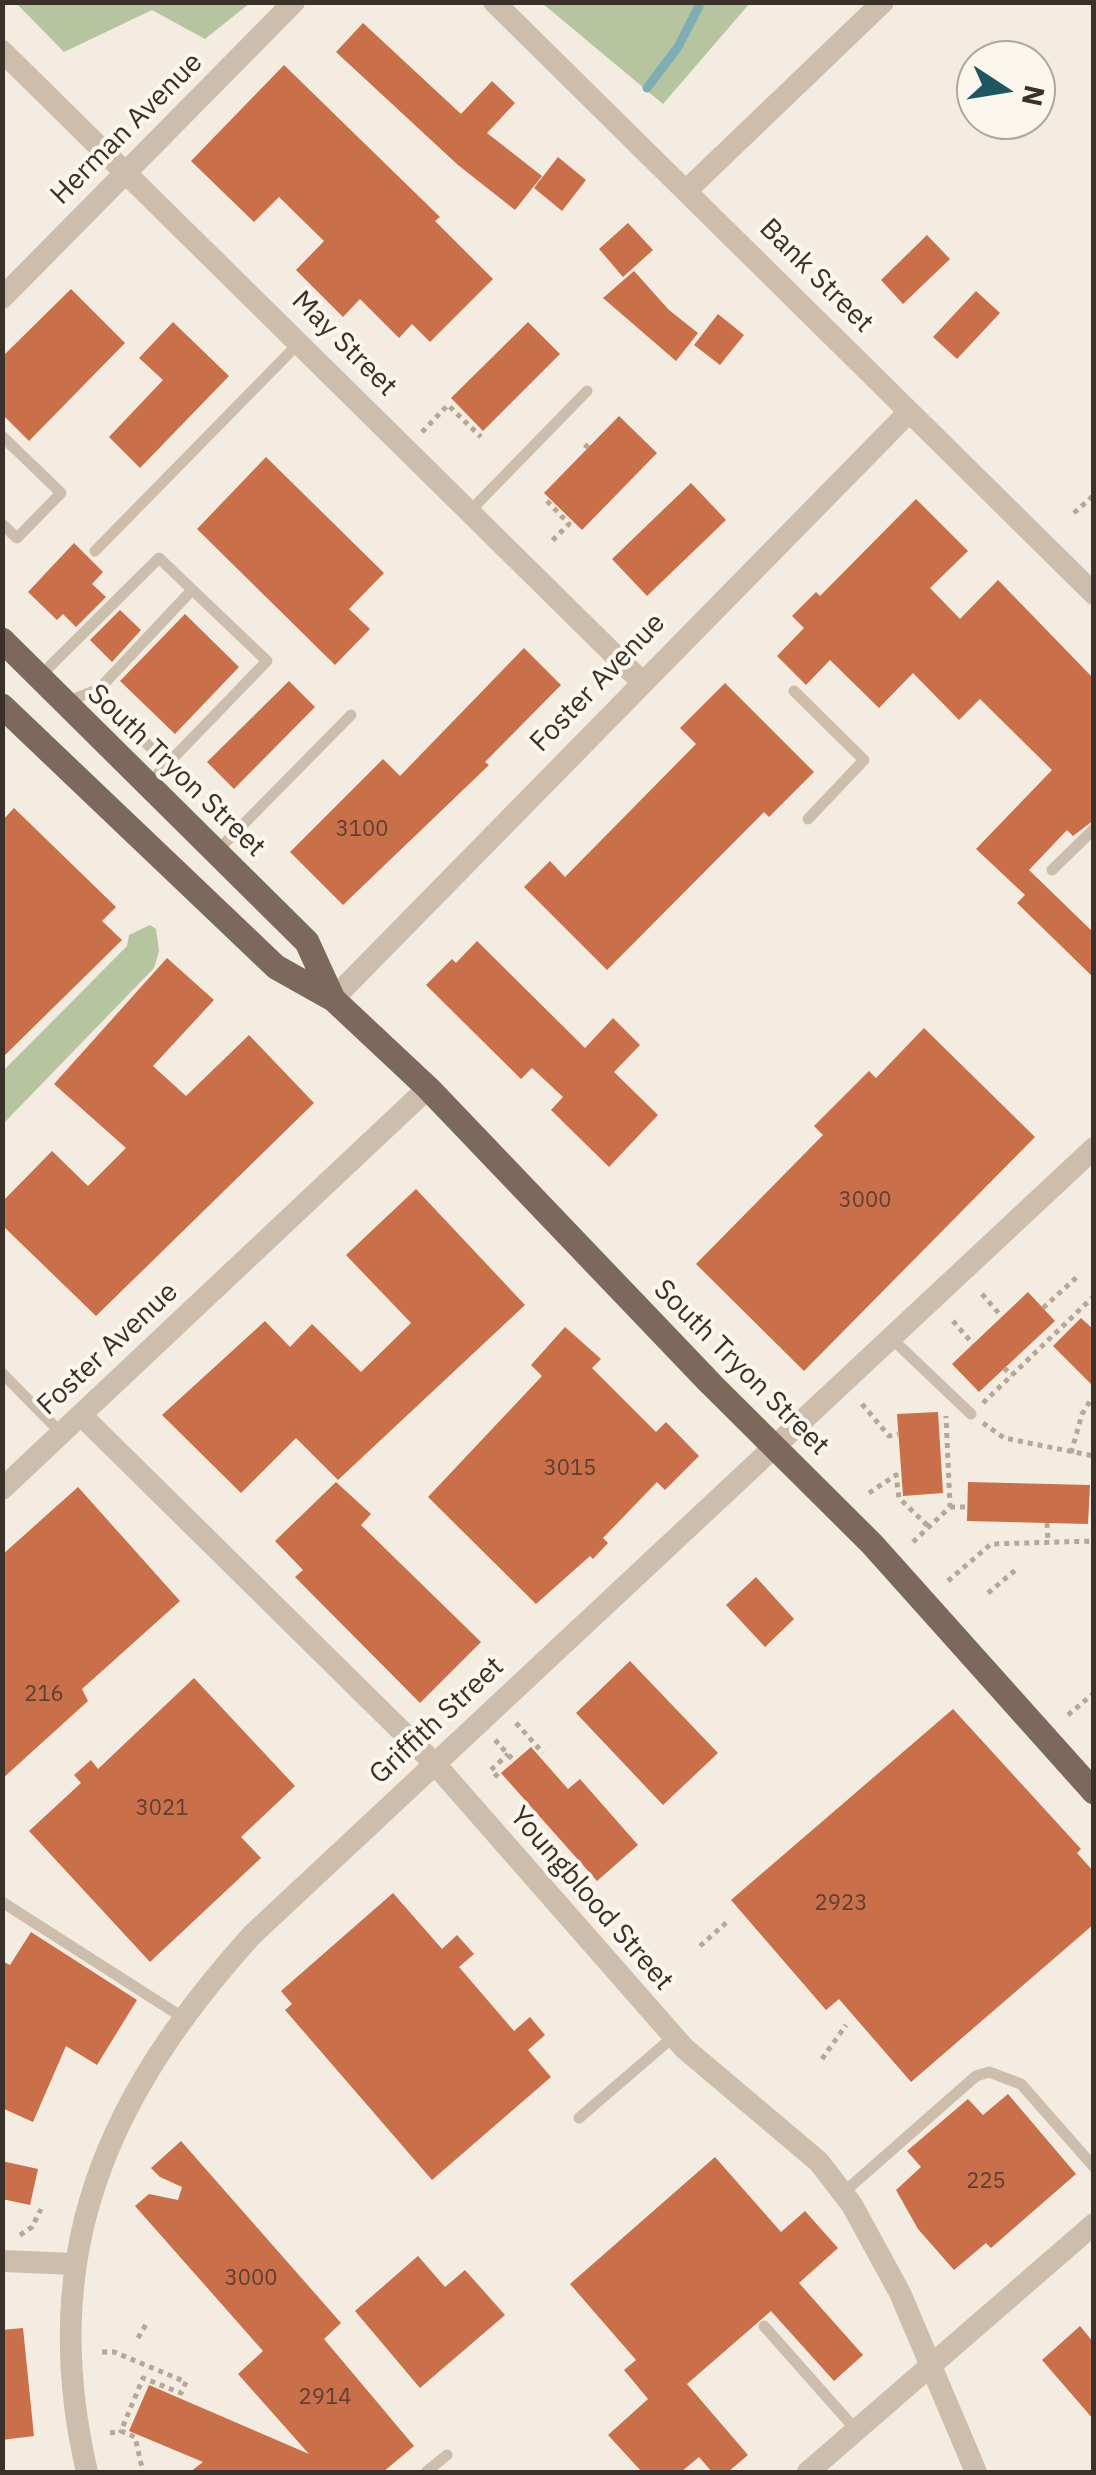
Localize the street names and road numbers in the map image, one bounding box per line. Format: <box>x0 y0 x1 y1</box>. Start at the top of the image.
street label: Herman Avenue <box>44 46 210 212</box>
street label: Bank Street <box>752 212 880 340</box>
street label: May Street <box>284 284 404 404</box>
street label: Foster Avenue <box>524 607 672 759</box>
street label: South Tryon Street <box>80 678 272 864</box>
street label: South Tryon Street <box>646 1273 836 1463</box>
street label: Foster Avenue <box>31 1275 185 1423</box>
street label: Griffith Street <box>363 1650 511 1792</box>
street label: Youngblood Street <box>502 1800 680 1998</box>

